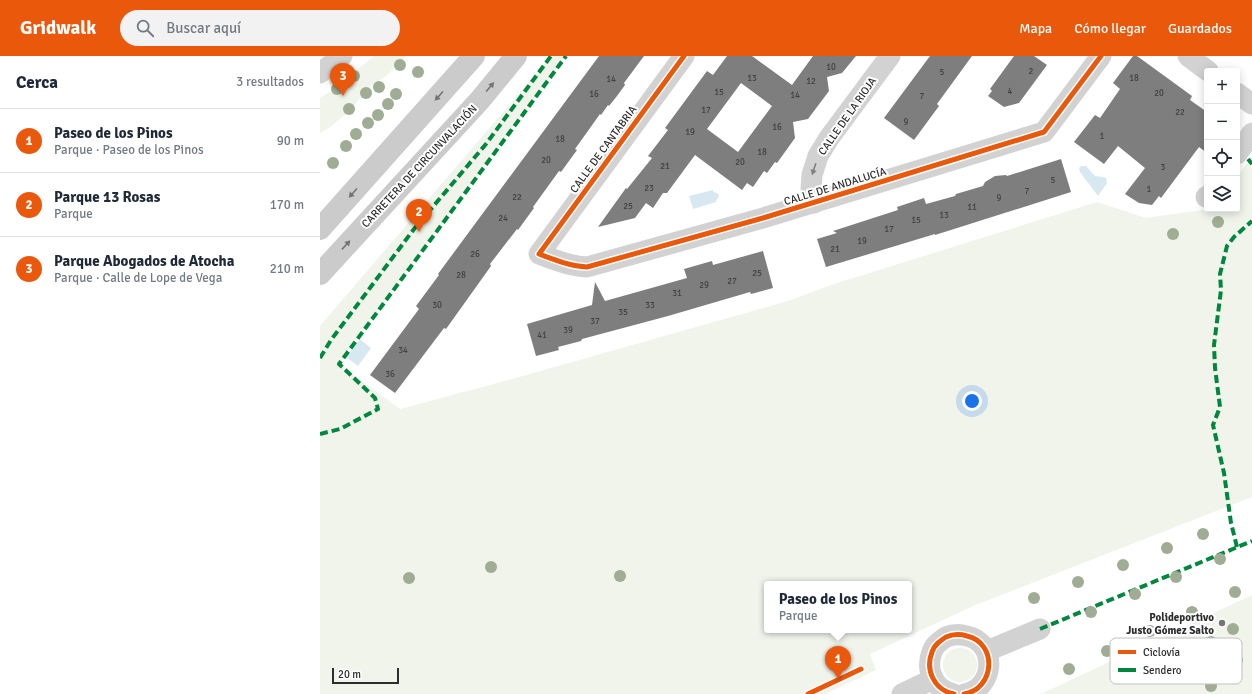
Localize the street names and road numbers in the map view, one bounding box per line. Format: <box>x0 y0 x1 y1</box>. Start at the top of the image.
street label: CALLE DE LA RIOJA <box>816 75 879 158</box>
street label: CARRETERA DE CIRCUNVALACIÓN <box>358 102 480 230</box>
street label: CALLE DE CANTABRIA <box>567 103 640 195</box>
street label: CALLE DE ANDALUCÍA <box>782 164 888 208</box>

